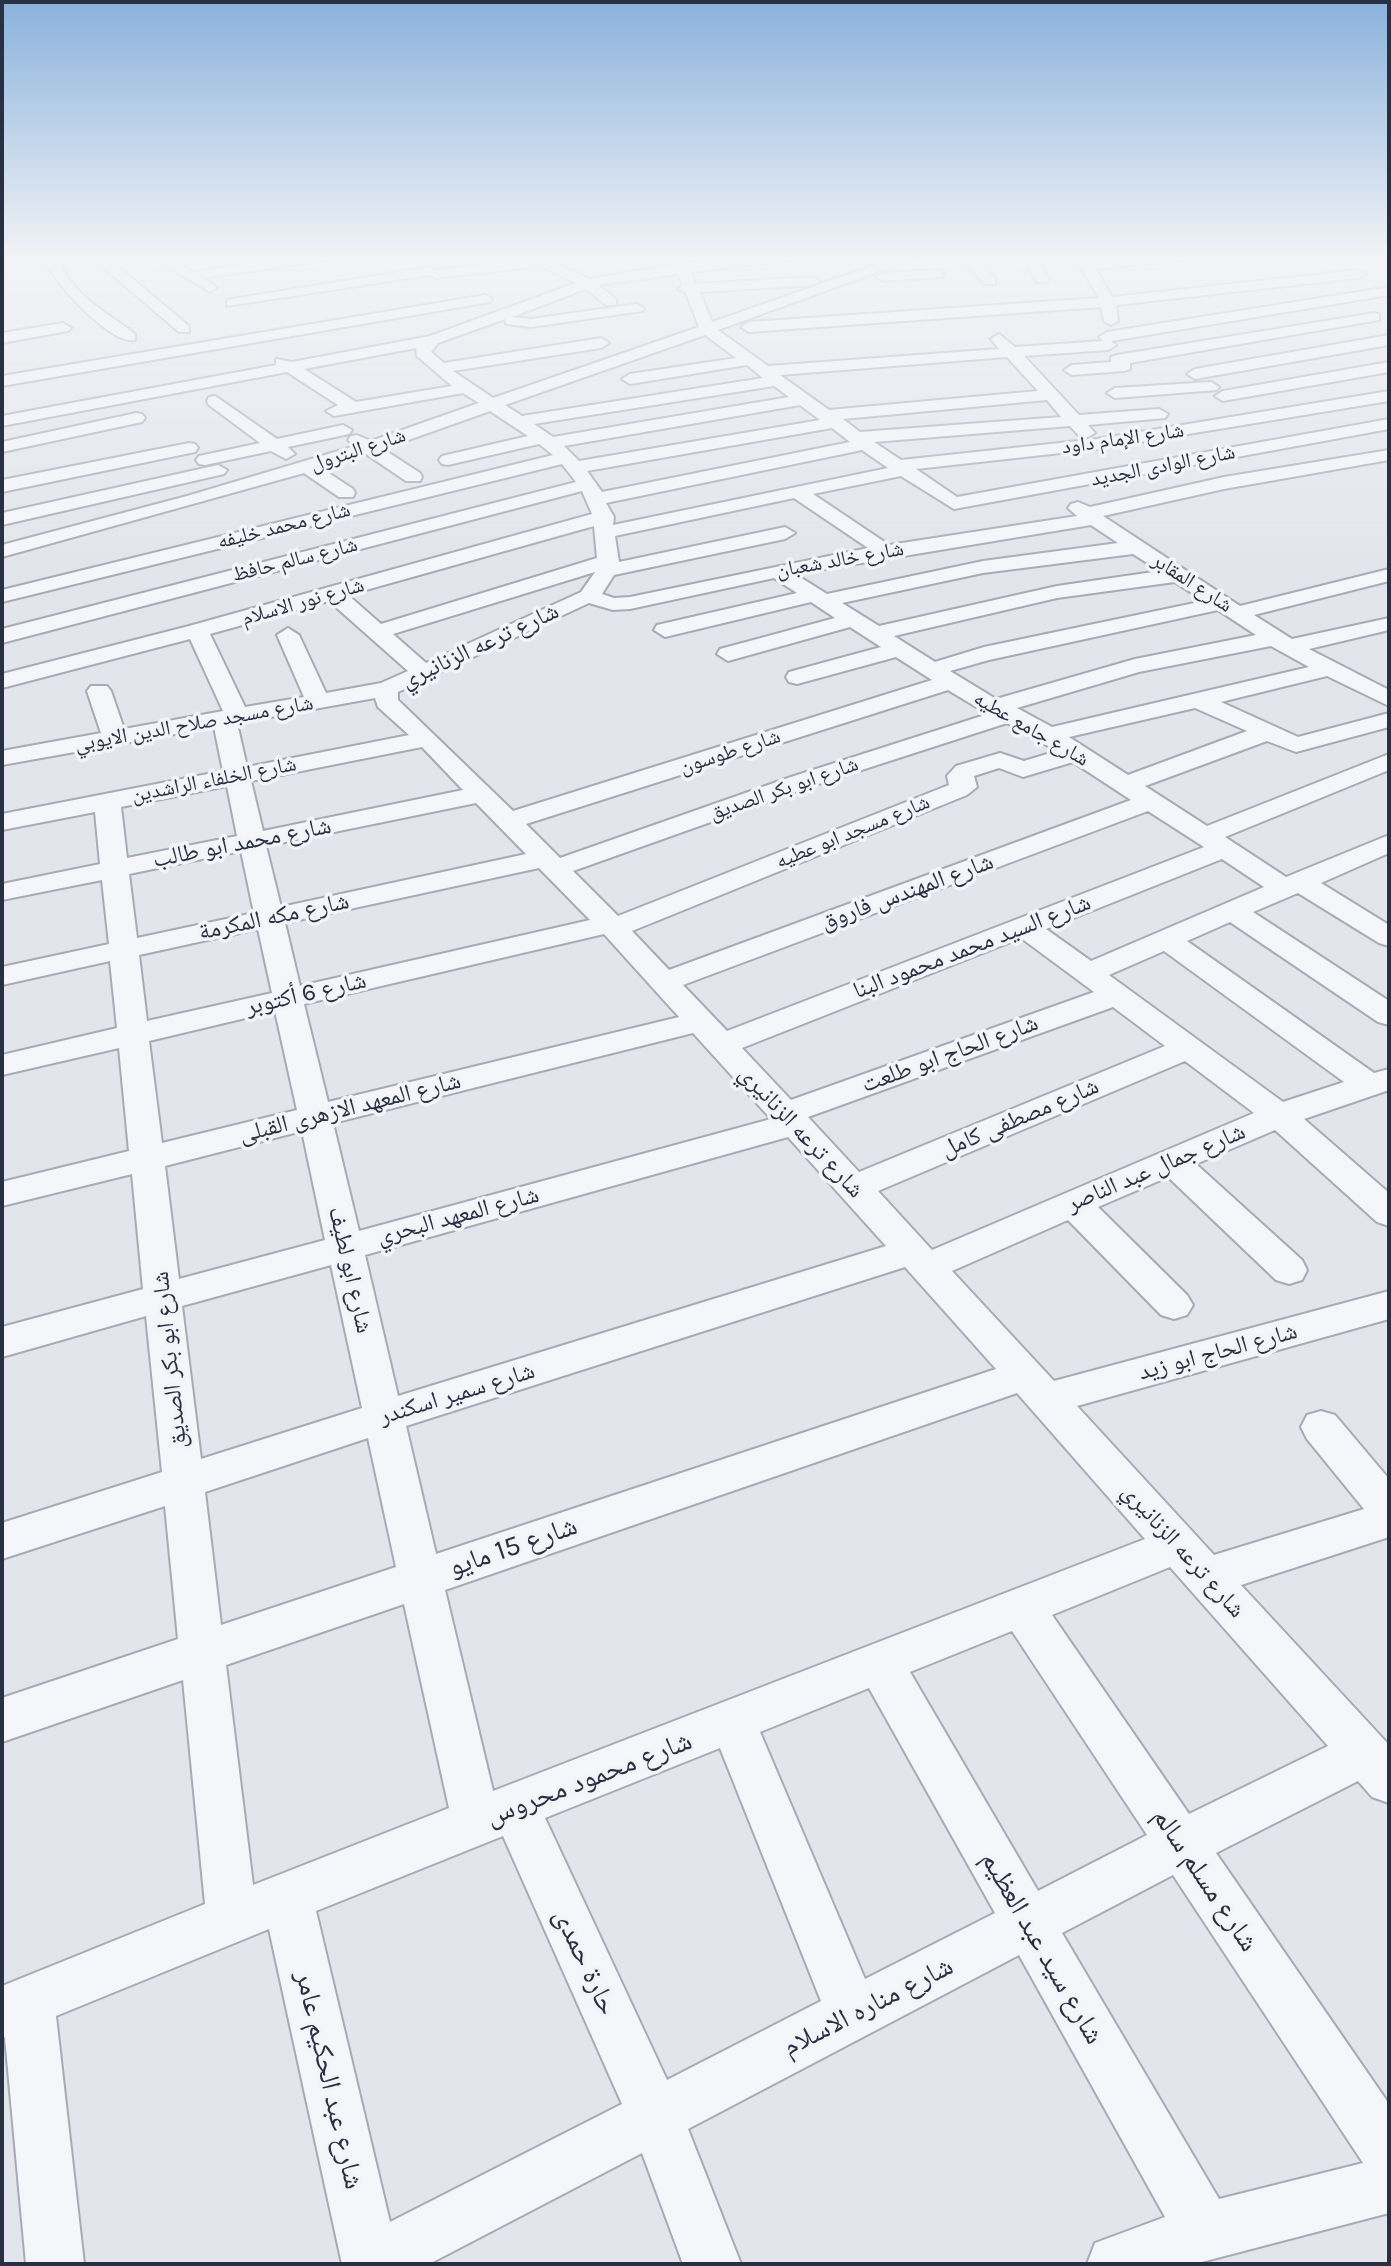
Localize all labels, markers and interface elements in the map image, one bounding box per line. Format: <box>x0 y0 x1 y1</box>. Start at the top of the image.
street label: شارع الإمام داود <box>1060 418 1186 460</box>
street label: شارع البترول <box>307 423 409 477</box>
street label: شارع الوادى الجديد <box>1089 440 1237 492</box>
street label: شارع محمد خليفه <box>215 497 353 555</box>
street label: شارع سالم حافظ <box>230 532 360 588</box>
street label: شارع خالد شعبان <box>774 536 906 584</box>
street label: شارع المقابر <box>1147 548 1237 618</box>
street label: شارع نور الاسلام <box>239 572 367 632</box>
street label: شارع ترعه الزنانيري <box>396 597 564 695</box>
street label: شارع جامع عطيه <box>969 686 1093 772</box>
street label: شارع مسجد صلاح الدين الايوبي <box>73 691 315 757</box>
street label: شارع طوسون <box>676 724 784 780</box>
street label: شارع الخلفاء الراشدين <box>129 752 299 808</box>
street label: شارع ابو بكر الصديق <box>706 752 862 826</box>
street label: شارع مسجد ابو عطيه <box>772 790 934 874</box>
street label: شارع محمد ابو طالب <box>150 812 334 874</box>
street label: شارع المهندس فاروق <box>817 847 997 937</box>
street label: شارع مكه المكرمة <box>196 887 352 947</box>
street label: شارع السيد محمد محمود البنا <box>849 888 1095 1006</box>
street label: شارع 6 أكتوبر <box>243 966 369 1022</box>
street label: شارع الحاج ابو طلعت <box>858 1009 1042 1099</box>
street label: شارع ترعه الزنانيري <box>732 1060 870 1204</box>
street label: شارع المعهد الازهرى القبلى <box>236 1067 464 1149</box>
street label: شارع مصطفى كامل <box>937 1072 1103 1164</box>
street label: شارع جمال عبد الناصر <box>1062 1117 1250 1219</box>
street label: شارع المعهد البحري <box>374 1181 542 1251</box>
street label: شارع ابو لطيف <box>321 1204 379 1336</box>
street label: شارع ابو بكر الصديق <box>146 1270 194 1450</box>
street label: شارع الحاج ابو زيد <box>1135 1317 1301 1387</box>
street label: شارع سمير اسكندر <box>376 1357 538 1431</box>
street label: شارع ترعه الزنانيري <box>1115 1478 1251 1624</box>
street label: شارع 15 مايو <box>444 1509 582 1585</box>
street label: شارع محمود محروس <box>481 1724 697 1834</box>
street label: شارع مسلم سالم <box>1145 1802 1265 1958</box>
street label: شارع سيد عبد العظيم <box>973 1846 1111 2050</box>
street label: حارة حمدى <box>546 1903 624 2021</box>
street label: شارع مناره الاسلام <box>777 1950 959 2064</box>
street label: شارع عبد الحكيم عامر <box>288 1968 370 2192</box>

